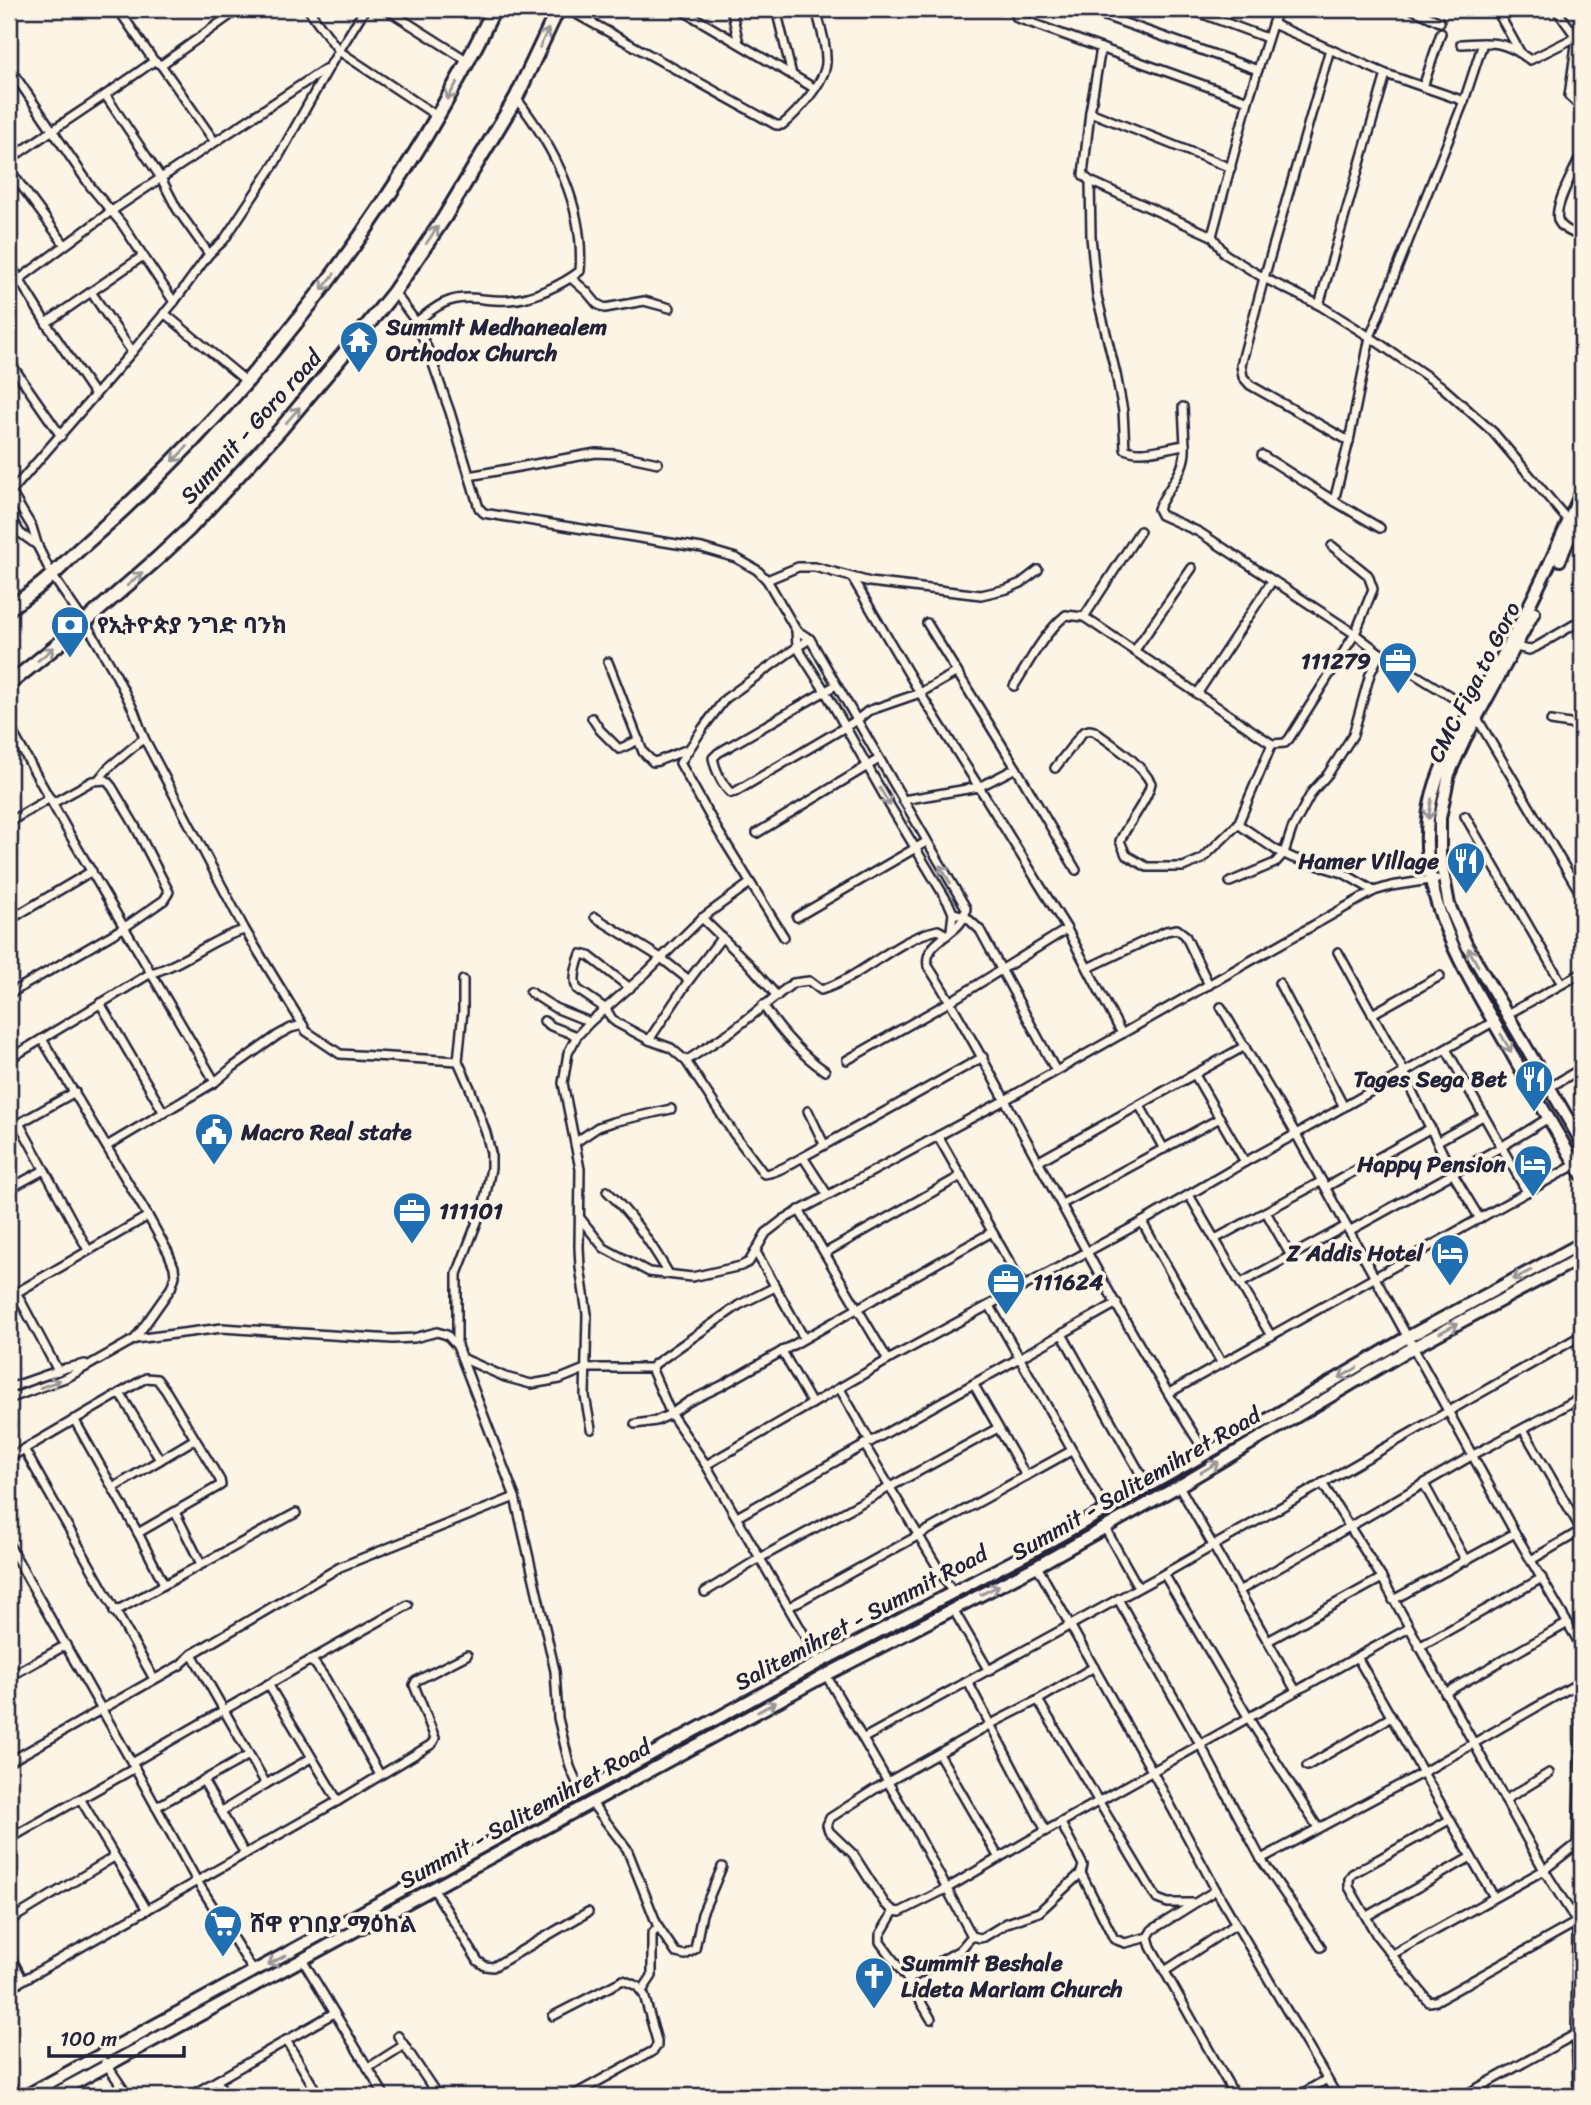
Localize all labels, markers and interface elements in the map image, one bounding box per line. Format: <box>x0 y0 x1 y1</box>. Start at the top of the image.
one-way arrow <box>539 27 552 48</box>
one-way arrow <box>445 81 459 101</box>
one-way arrow <box>425 226 439 245</box>
one-way arrow <box>320 272 335 290</box>
place label: Summit Medhanealem Orthodox Church <box>385 307 608 374</box>
temple icon: Summit Medhanealem Orthodox Church <box>338 319 380 374</box>
street label: Summit - Goro road <box>170 338 334 514</box>
one-way arrow <box>285 406 301 424</box>
one-way arrow <box>171 446 188 463</box>
one-way arrow <box>126 571 144 587</box>
street label: CMC Figa to Goro <box>1416 594 1532 770</box>
bank icon: የኢትዮጵያ ንግድ ባንክ <box>49 604 91 659</box>
place label: የኢትዮጵያ ንግድ ባንክ <box>97 605 287 646</box>
office icon: 111279 <box>1377 640 1419 695</box>
place label: 111279 <box>1301 641 1371 682</box>
one-way arrow <box>37 646 55 662</box>
one-way arrow <box>879 786 892 807</box>
one-way arrow <box>1423 797 1436 820</box>
restaurant icon: Hamer Village <box>1445 840 1487 895</box>
place label: Hamer Village <box>1297 841 1439 882</box>
one-way arrow <box>938 865 952 885</box>
one-way arrow <box>1466 948 1480 968</box>
one-way arrow <box>1499 1033 1513 1053</box>
restaurant icon: Tages Sega Bet <box>1513 1058 1555 1113</box>
place label: Tages Sega Bet <box>1353 1059 1507 1100</box>
public building icon: Macro Real state <box>193 1111 235 1166</box>
place label: Macro Real state <box>240 1112 412 1153</box>
hotel icon: Happy Pension <box>1512 1143 1554 1198</box>
place label: Happy Pension <box>1356 1144 1507 1185</box>
office icon: 111101 <box>391 1190 433 1245</box>
place label: 111101 <box>439 1191 503 1232</box>
hotel icon: Z Addis Hotel <box>1429 1232 1471 1287</box>
place label: Z Addis Hotel <box>1286 1233 1424 1274</box>
office icon: 111624 <box>985 1261 1027 1316</box>
place label: 111624 <box>1033 1262 1104 1303</box>
one-way arrow <box>1512 1268 1533 1282</box>
one-way arrow <box>1439 1321 1459 1335</box>
one-way arrow <box>1338 1366 1358 1380</box>
one-way arrow <box>39 1377 61 1389</box>
street label: Summit - Salitemihret Road <box>1003 1395 1270 1573</box>
one-way arrow <box>1200 1460 1220 1474</box>
street label: Salitemihret - Summit Road <box>727 1533 997 1702</box>
one-way arrow <box>980 1582 1000 1596</box>
one-way arrow <box>757 1700 777 1714</box>
street label: Summit - Salitemihret Road <box>391 1727 660 1901</box>
supermarket icon: ሸዋ የገበያ ማዕከል <box>202 1903 244 1958</box>
place label: ሸዋ የገበያ ማዕከል <box>250 1904 417 1945</box>
place label: Summit Beshale Lideta Mariam Church <box>900 1943 1122 2010</box>
one-way arrow <box>267 1953 287 1967</box>
church icon: Summit Beshale Lideta Mariam Church <box>853 1955 895 2010</box>
scale bar <box>49 2014 184 2058</box>
text: 100 m <box>60 2020 117 2058</box>

